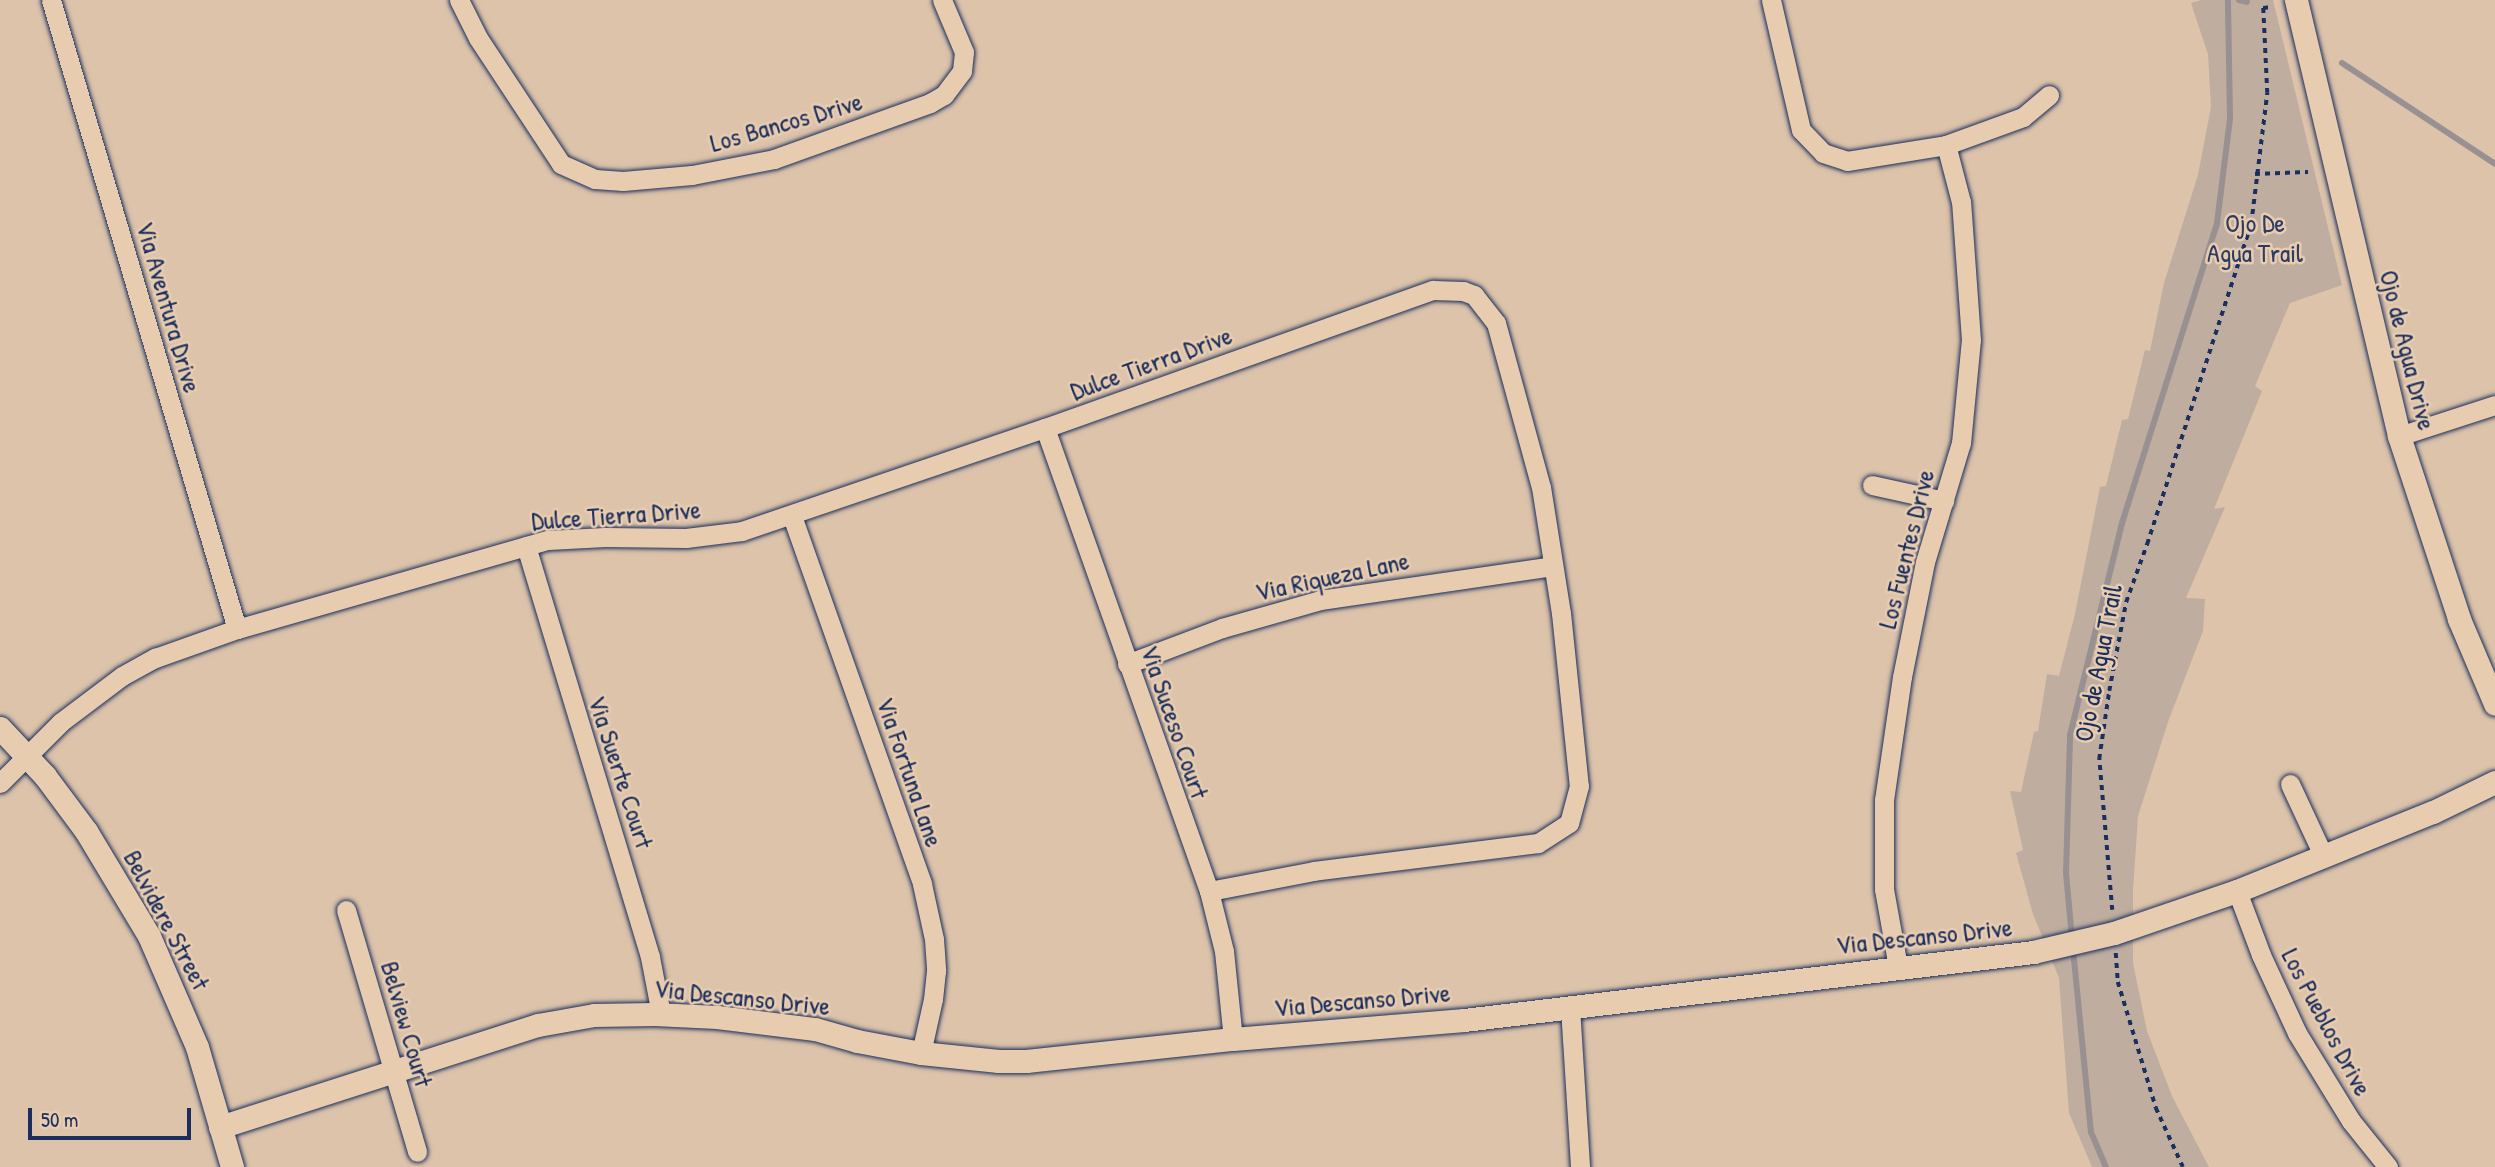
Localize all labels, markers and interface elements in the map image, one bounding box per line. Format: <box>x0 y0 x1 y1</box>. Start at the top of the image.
street label: Los Bancos Drive <box>706 85 866 159</box>
park label: Ojo De Agua Trail <box>2207 207 2303 268</box>
street label: Via Aventura Drive <box>130 218 208 396</box>
street label: Ojo de Agua Drive <box>2373 267 2443 433</box>
street label: Dulce Tierra Drive <box>1066 319 1236 407</box>
street label: Los Fuentes Drive <box>1871 466 1941 632</box>
street label: Dulce Tierra Drive <box>530 494 702 536</box>
street label: Via Riqueza Lane <box>1252 544 1412 608</box>
street label: Ojo de Agua Trail <box>2067 582 2129 744</box>
street label: Via Suceso Court <box>1134 641 1216 803</box>
street label: Via Suerte Court <box>582 692 660 852</box>
street label: Via Fortuna Lane <box>870 693 950 851</box>
street label: Belvidere Street <box>117 845 217 995</box>
street label: Via Descanso Drive <box>1834 911 2014 961</box>
street label: Los Pueblos Drive <box>2275 943 2379 1101</box>
street label: Belview Court <box>374 958 440 1090</box>
street label: Via Descanso Drive <box>652 972 832 1022</box>
street label: Via Descanso Drive <box>1273 977 1451 1023</box>
scale bar <box>32 1094 194 1138</box>
text: 50 m <box>41 1105 78 1134</box>

